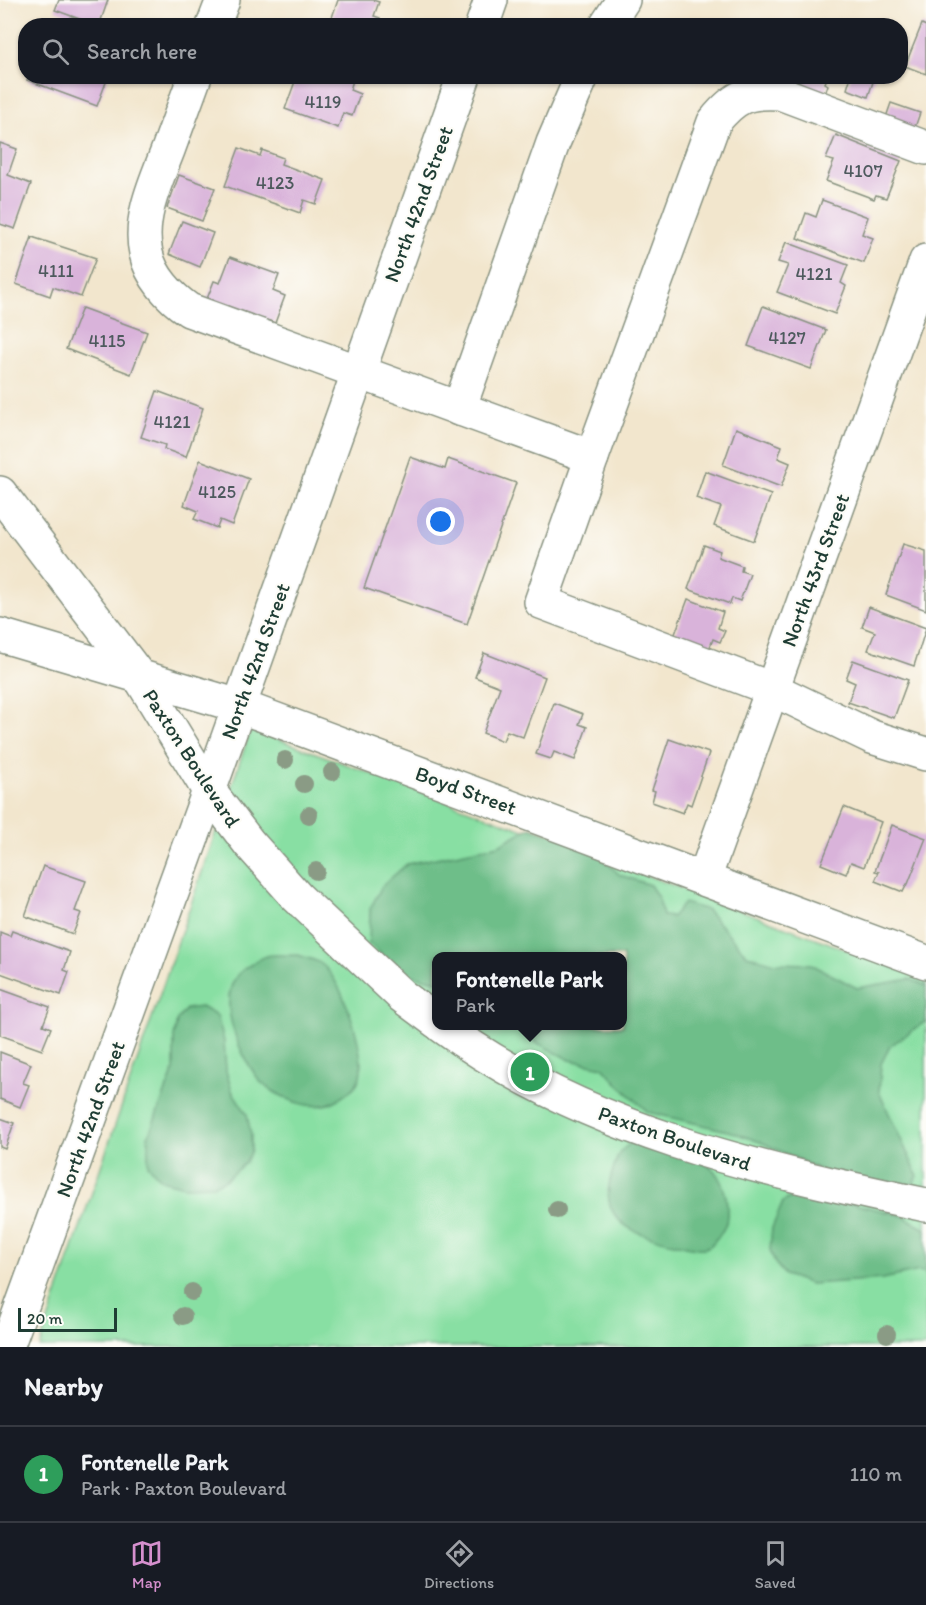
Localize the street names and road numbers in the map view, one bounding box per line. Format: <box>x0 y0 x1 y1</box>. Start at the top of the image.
street label: North 42nd Street <box>378 122 458 286</box>
street label: North 43rd Street <box>776 490 854 650</box>
street label: North 42nd Street <box>215 579 295 743</box>
street label: Paxton Boulevard <box>138 684 246 832</box>
street label: Boyd Street <box>412 760 520 820</box>
street label: North 42nd Street <box>50 1037 130 1201</box>
street label: Paxton Boulevard <box>595 1100 755 1176</box>

